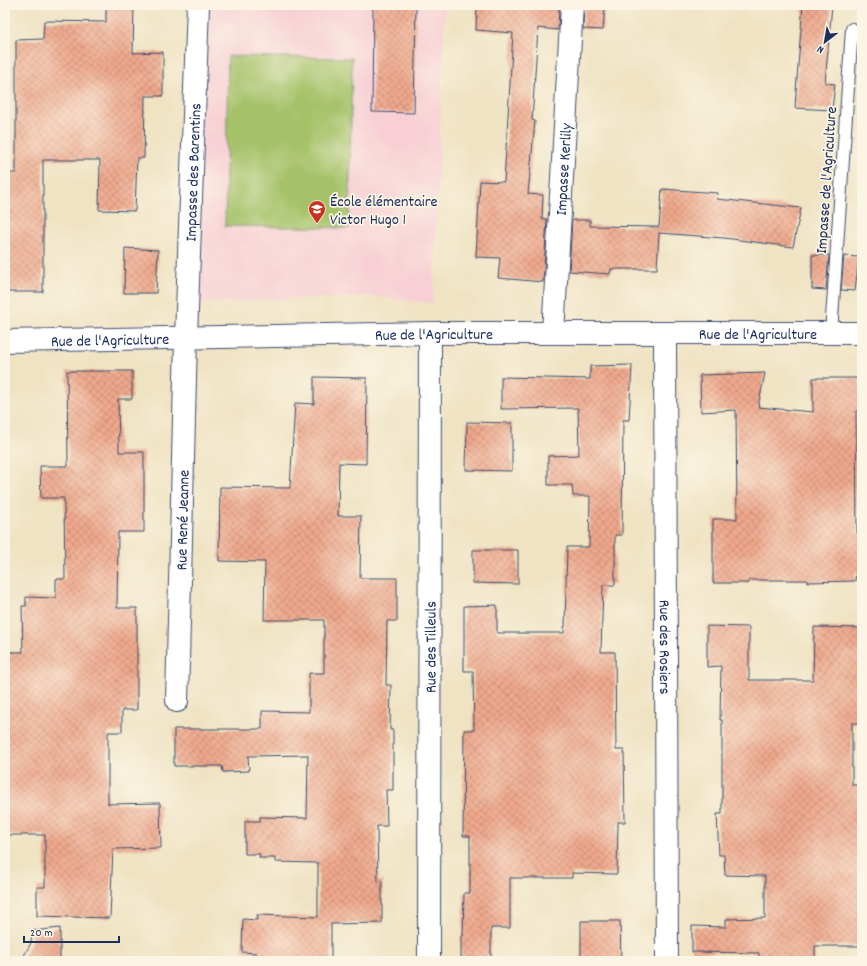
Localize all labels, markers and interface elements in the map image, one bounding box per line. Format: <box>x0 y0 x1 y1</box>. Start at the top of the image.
north arrow <box>805 22 845 62</box>
text: N <box>814 40 827 57</box>
street label: Impasse des Barentins <box>180 102 208 242</box>
street label: Impasse de l'Agriculture <box>811 106 844 255</box>
street label: Impasse Kerlily <box>551 122 579 216</box>
place label: École élémentaire Victor Hugo 1 <box>330 191 438 232</box>
school or university icon: École élémentaire Victor Hugo 1 <box>307 199 327 224</box>
street label: Rue de l'Agriculture <box>375 324 493 348</box>
street label: Rue de l'Agriculture <box>699 324 817 347</box>
street label: Rue de l'Agriculture <box>51 329 169 354</box>
street label: Rue René Jeanne <box>171 470 197 571</box>
street label: Rue des Rosiers <box>652 600 675 695</box>
street label: Rue des Tilleuls <box>420 601 444 693</box>
scale bar <box>24 918 119 944</box>
text: 20 m <box>30 925 53 942</box>

